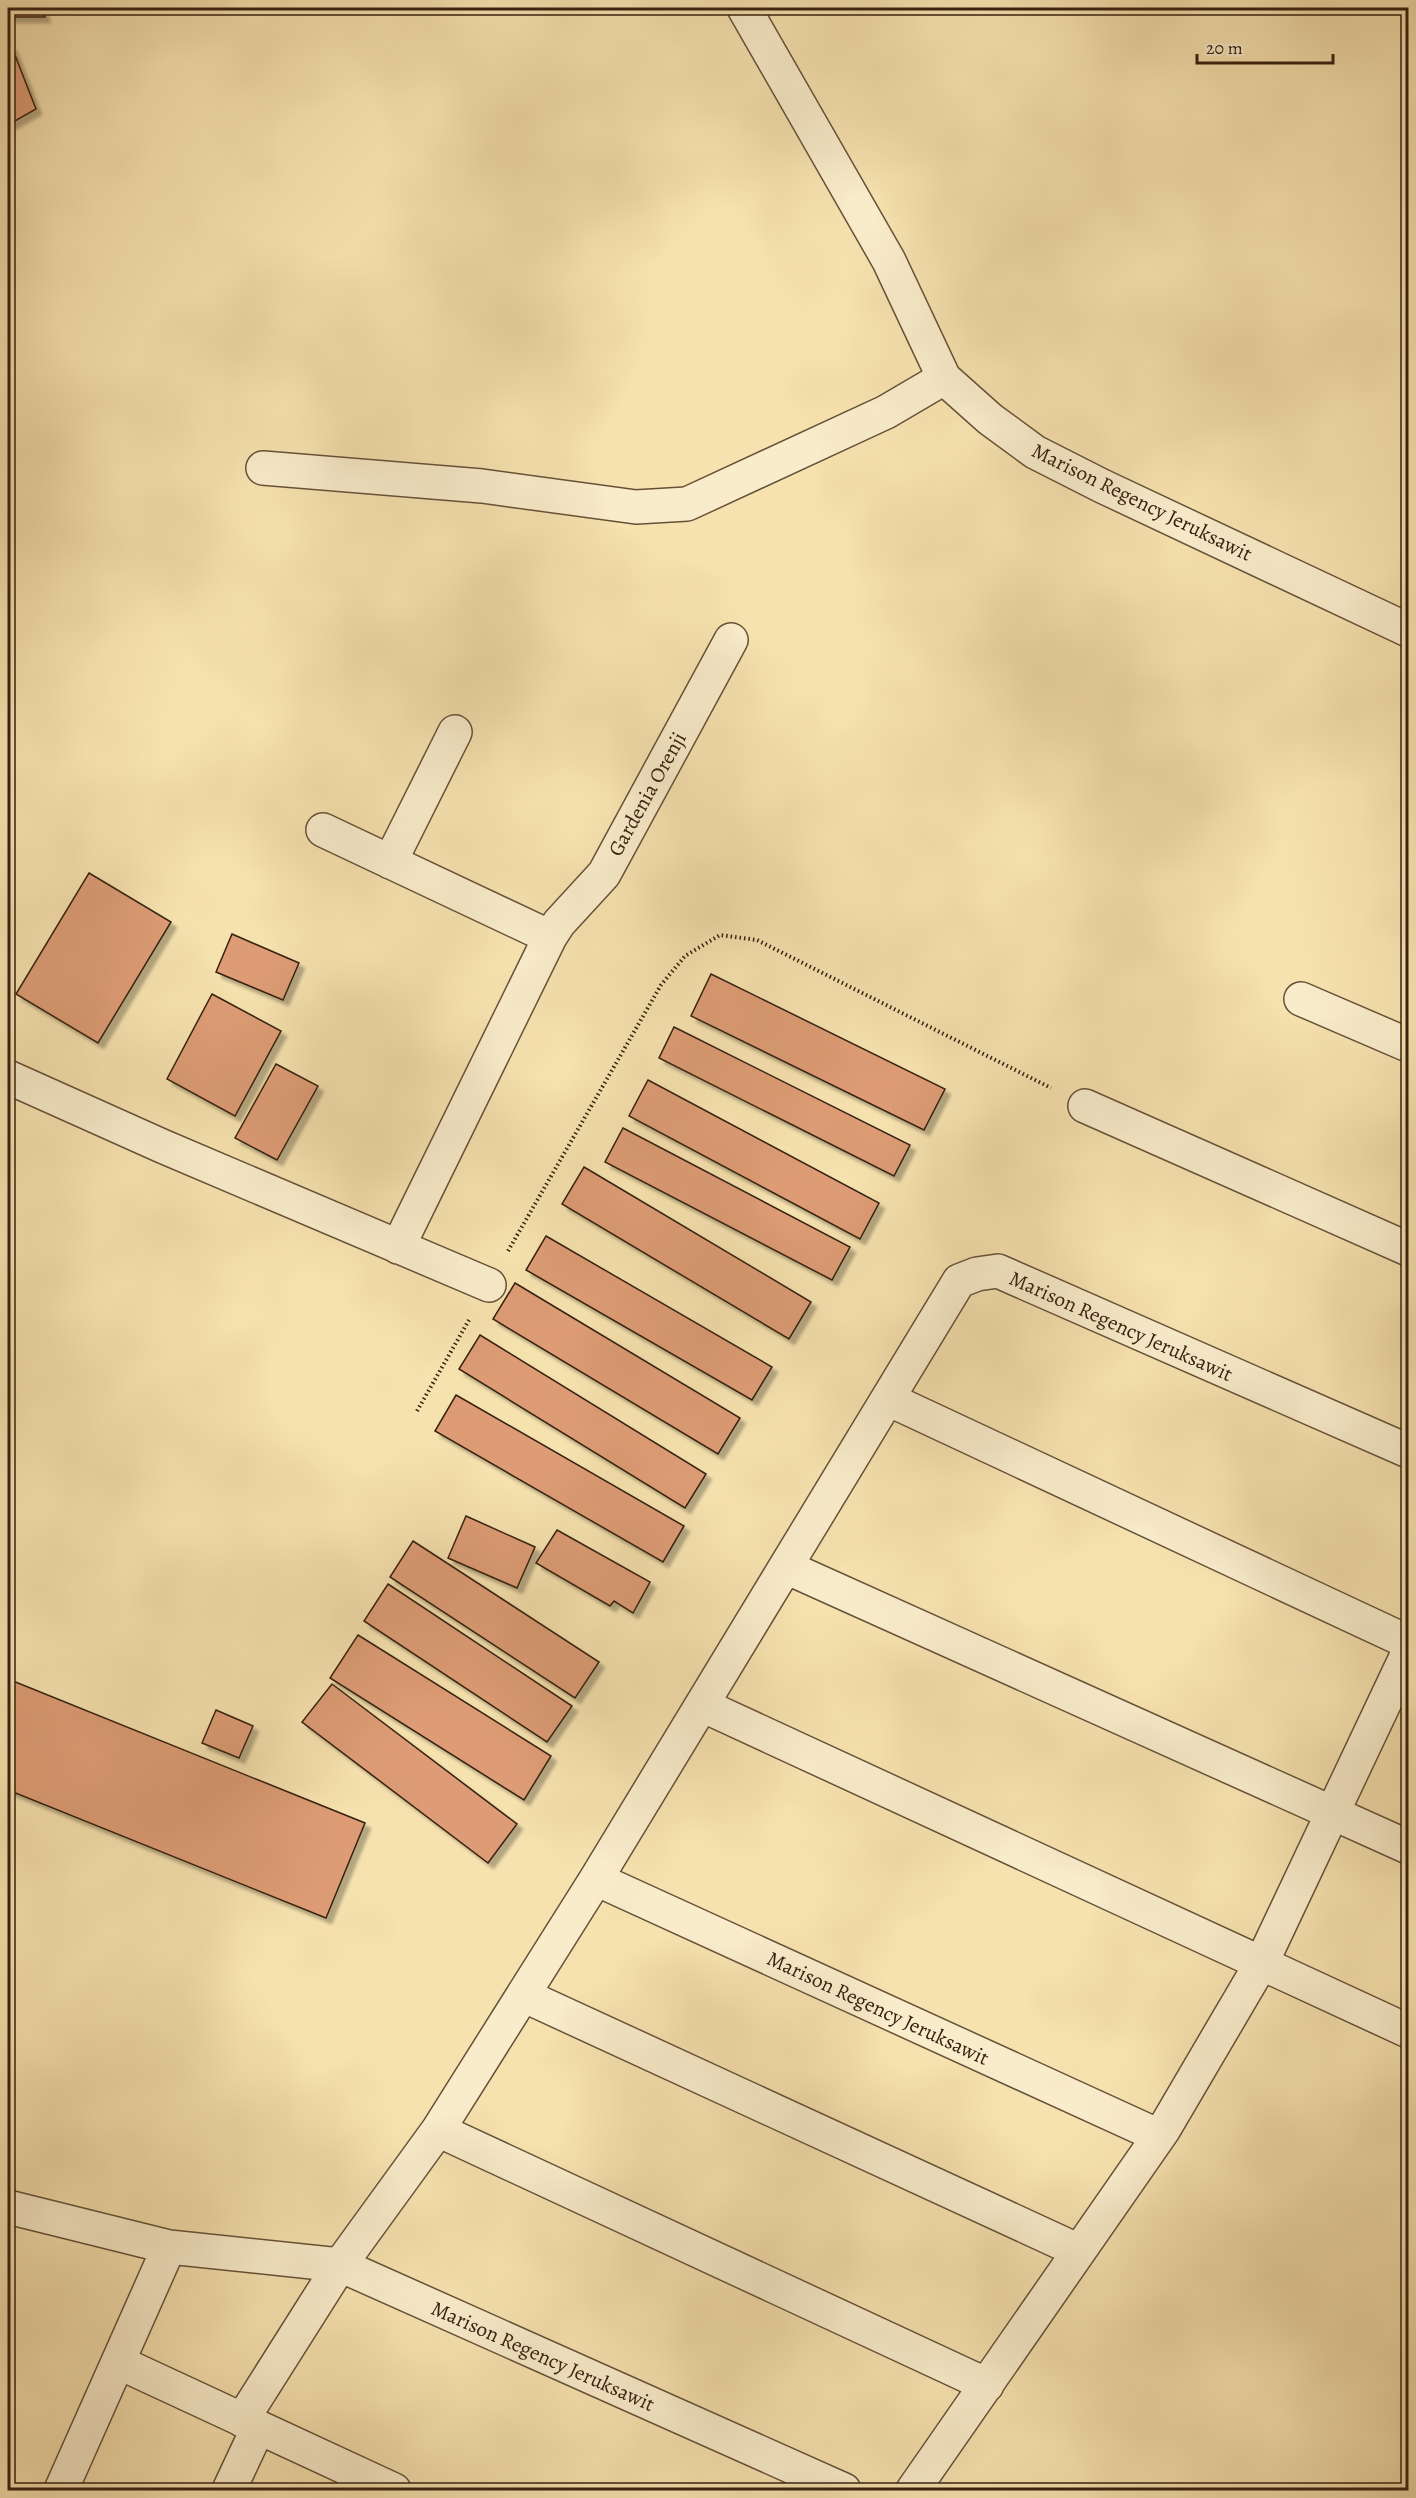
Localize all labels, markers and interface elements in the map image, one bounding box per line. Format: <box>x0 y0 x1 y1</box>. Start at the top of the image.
scale bar <box>1197 27 1334 65</box>
text: 20 m <box>1206 36 1243 60</box>
street label: Marison Regency Jeruksawit <box>1027 436 1257 568</box>
street label: Gardenia Orenji <box>601 727 693 861</box>
street label: Marison Regency Jeruksawit <box>1005 1264 1237 1388</box>
street label: Marison Regency Jeruksawit <box>762 1944 994 2072</box>
street label: Marison Regency Jeruksawit <box>427 2294 659 2418</box>

